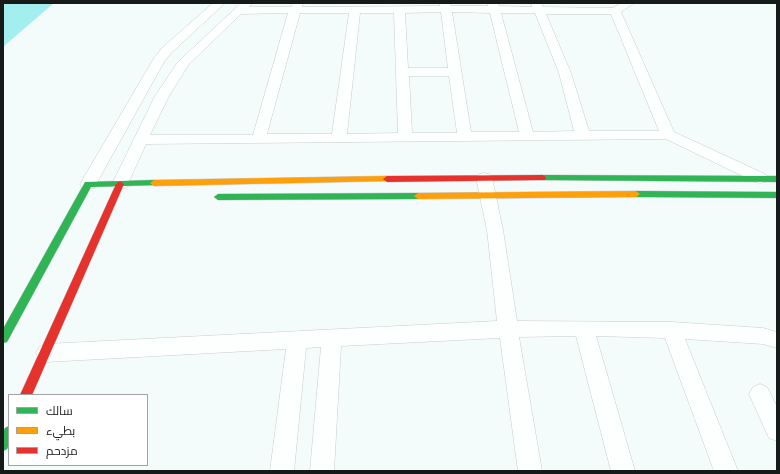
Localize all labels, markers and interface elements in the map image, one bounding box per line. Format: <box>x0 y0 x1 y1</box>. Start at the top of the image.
legend <box>8 394 148 466</box>
text: سالك <box>46 404 73 418</box>
text: بطيء <box>46 424 75 438</box>
text: مزدحم <box>46 444 78 458</box>

